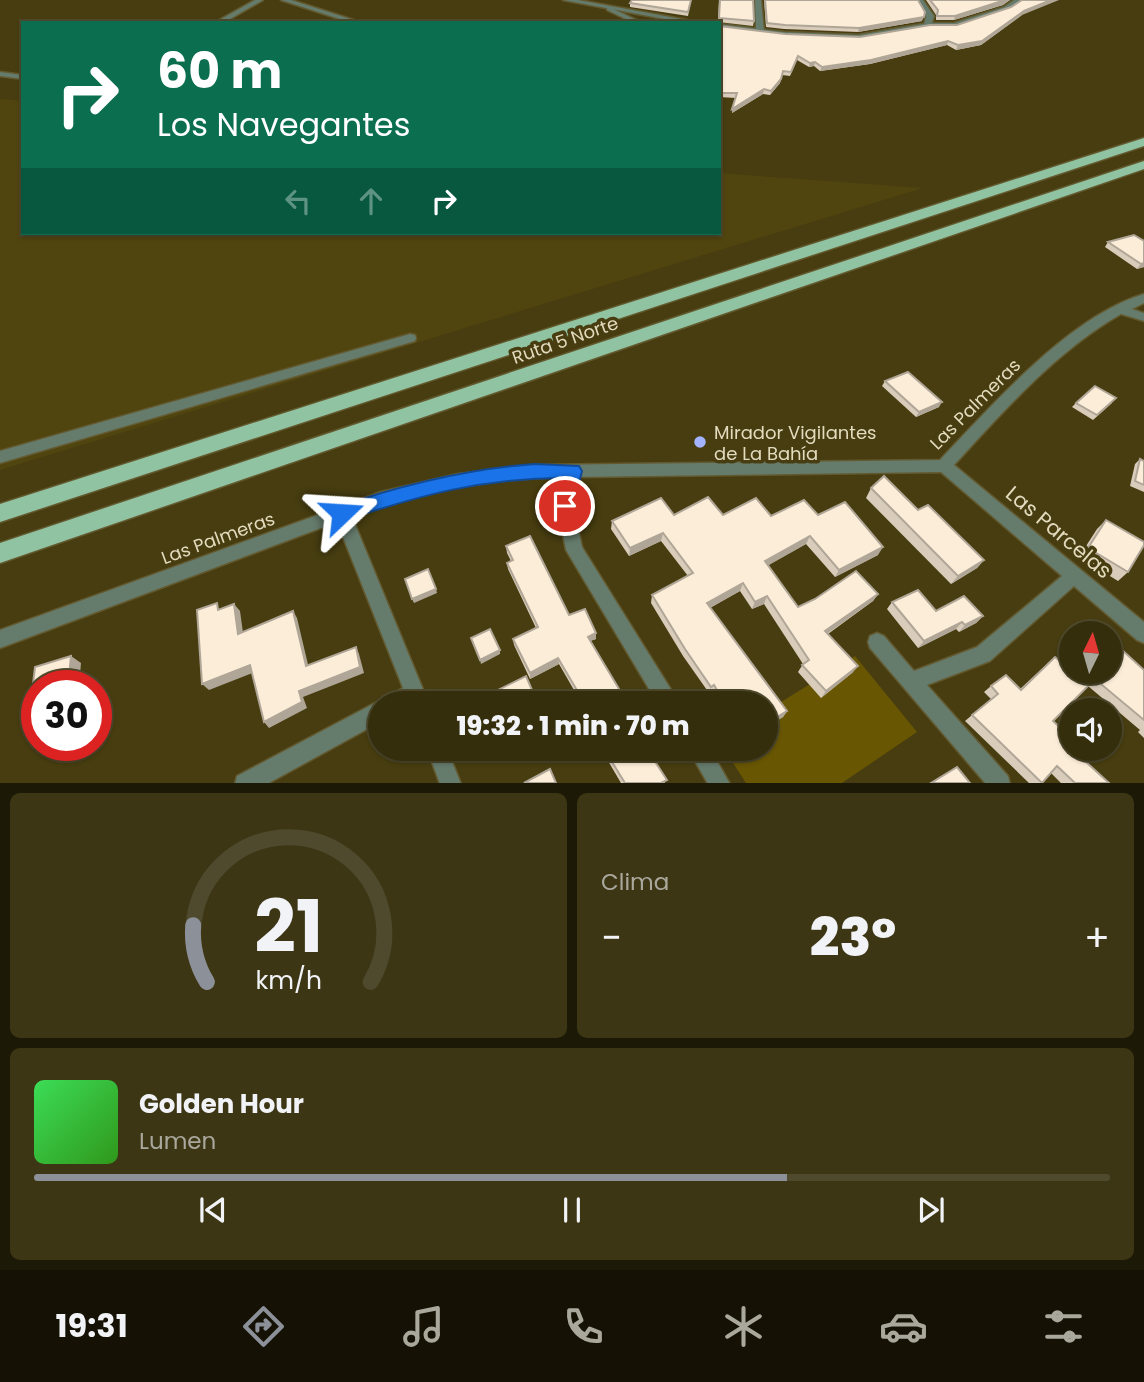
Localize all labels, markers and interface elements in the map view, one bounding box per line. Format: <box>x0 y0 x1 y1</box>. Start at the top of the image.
text: 60 m <box>157 37 282 105</box>
icon: right <box>42 49 133 140</box>
text: Los Navegantes <box>157 102 410 147</box>
icon: left <box>279 182 317 220</box>
icon: ahead <box>352 182 390 220</box>
icon: right <box>425 182 463 220</box>
street label: Ruta 5 Norte <box>509 310 621 370</box>
street label: Las Palmeras <box>924 353 1026 455</box>
place label: Mirador Vigilantes de La Bahía <box>714 420 876 466</box>
marker: Mirador Vigilantes de La Bahía <box>692 434 708 450</box>
position arrow <box>305 476 379 550</box>
pin <box>535 476 595 536</box>
street label: Las Parcelas <box>1000 479 1118 585</box>
icon: arrive <box>546 487 584 525</box>
street label: Las Palmeras <box>158 506 278 570</box>
north arrow <box>1059 621 1122 684</box>
map controls <box>1059 621 1122 761</box>
speed limit sign: 30 <box>21 670 112 761</box>
button: sound <box>1059 698 1122 761</box>
text: 19:32 · 1 min · 70 m <box>456 708 690 744</box>
text: Clima <box>601 866 669 898</box>
text: 21 <box>254 876 323 977</box>
text: 23° <box>810 901 896 974</box>
text: − <box>601 911 622 964</box>
text: + <box>1084 911 1110 964</box>
text: km/h <box>255 962 322 997</box>
text: Golden Hour <box>139 1086 304 1122</box>
text: Lumen <box>139 1125 216 1157</box>
icon: previous <box>194 1191 232 1229</box>
icon: pause <box>553 1191 591 1229</box>
icon: next <box>912 1191 950 1229</box>
icon: directions <box>239 1302 288 1351</box>
icon: music <box>399 1302 448 1351</box>
icon: phone <box>559 1302 608 1351</box>
icon: climate <box>719 1302 768 1351</box>
icon: car <box>879 1302 928 1351</box>
icon: filters <box>1039 1302 1088 1351</box>
text: 19:31 <box>56 1303 128 1348</box>

